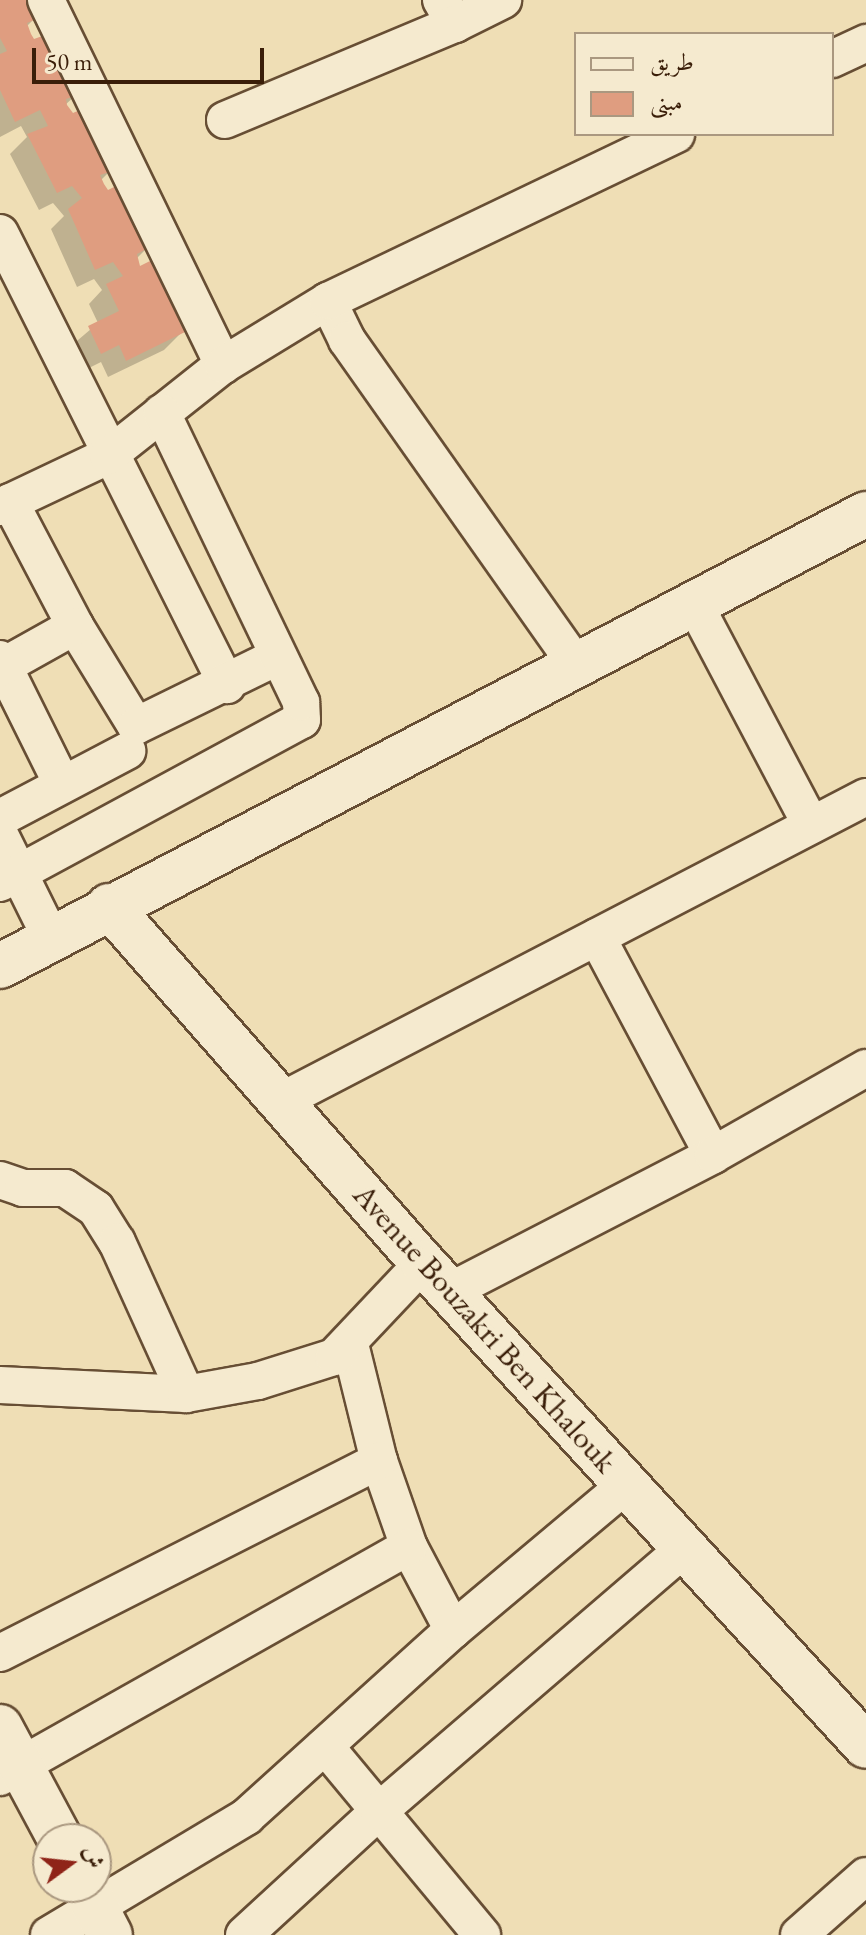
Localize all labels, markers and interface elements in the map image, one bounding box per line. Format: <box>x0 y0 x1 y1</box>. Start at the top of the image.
scale bar <box>36 32 268 82</box>
legend <box>574 32 834 136</box>
text: 50 m <box>46 46 93 77</box>
text: طريق <box>650 46 694 77</box>
text: مبنى <box>650 86 683 117</box>
street label: Avenue Bouzakri Ben Khalouk <box>345 1176 625 1480</box>
north arrow <box>32 1823 112 1903</box>
text: ش <box>77 1843 111 1871</box>

